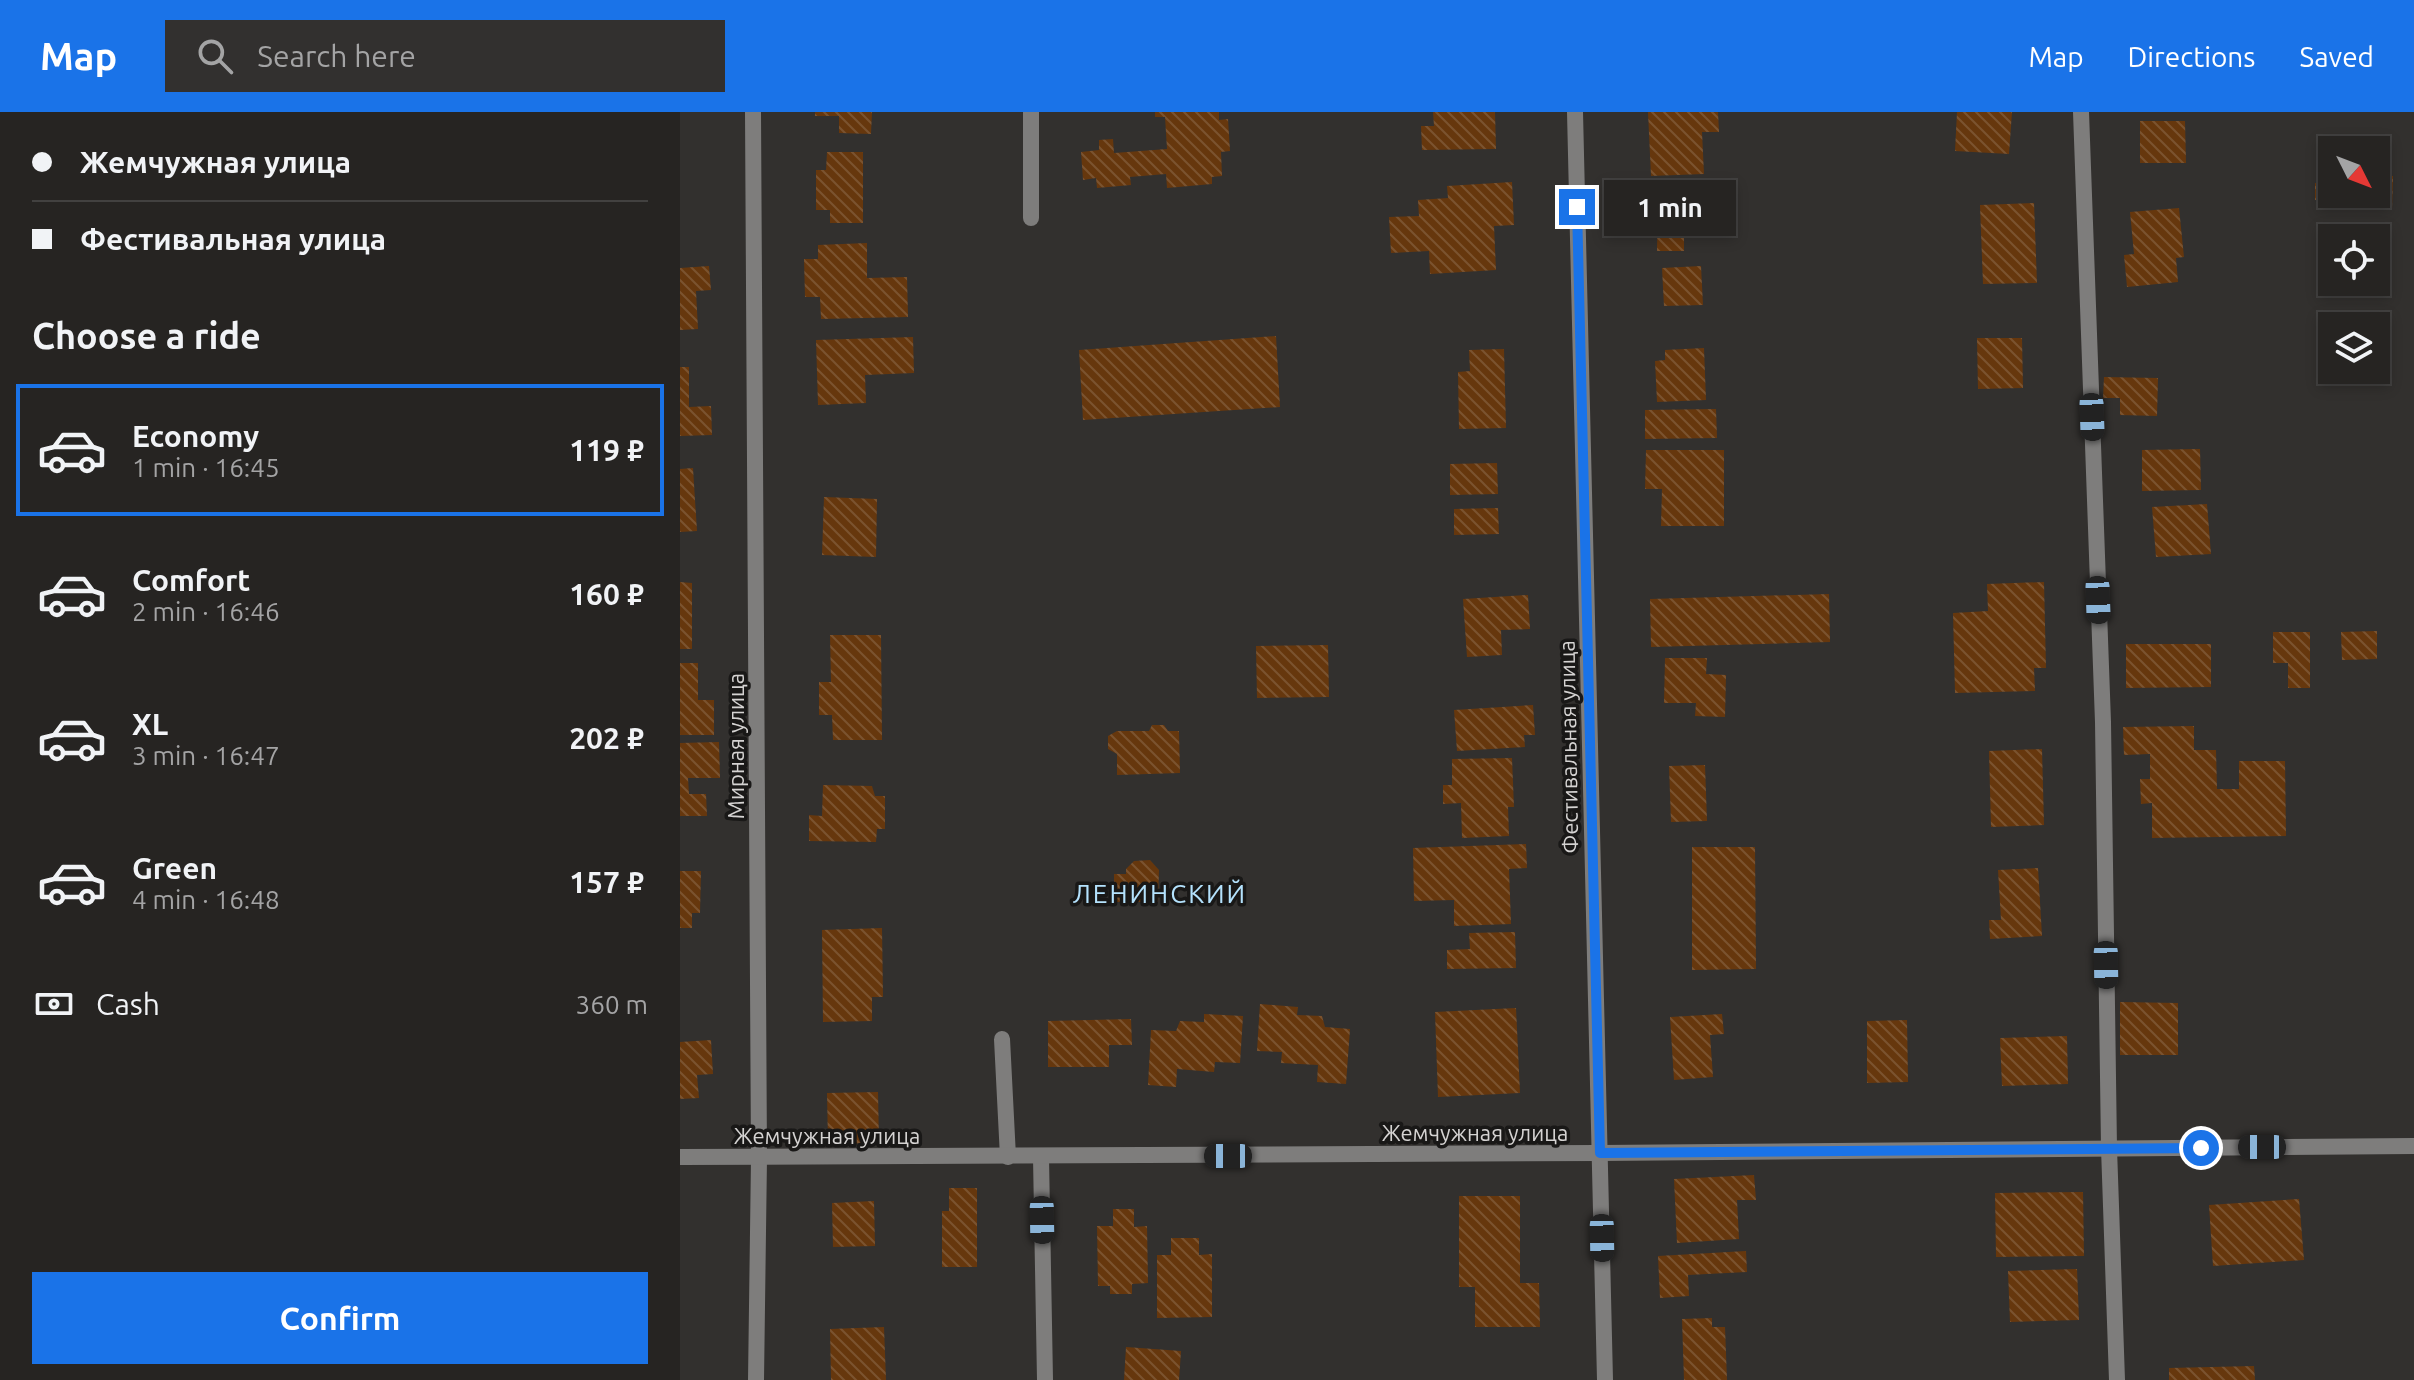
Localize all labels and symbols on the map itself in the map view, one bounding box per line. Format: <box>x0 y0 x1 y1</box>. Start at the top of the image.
north arrow <box>2318 136 2390 208</box>
callout: 1 min <box>1605 179 1737 235</box>
route end <box>1559 189 1595 225</box>
car <box>2079 393 2105 441</box>
car <box>2085 576 2111 624</box>
street label: Фестивальная улица <box>1554 640 1582 854</box>
street label: Мирная улица <box>723 673 748 819</box>
district label: ЛЕНИНСКИЙ <box>1073 879 1247 908</box>
car <box>2094 941 2118 989</box>
street label: Жемчужная улица <box>1382 1120 1568 1145</box>
street label: Жемчужная улица <box>734 1123 920 1148</box>
route start <box>2183 1130 2219 1166</box>
car <box>2238 1135 2286 1159</box>
car <box>1204 1144 1252 1168</box>
car <box>1030 1196 1054 1244</box>
car <box>1590 1214 1614 1262</box>

